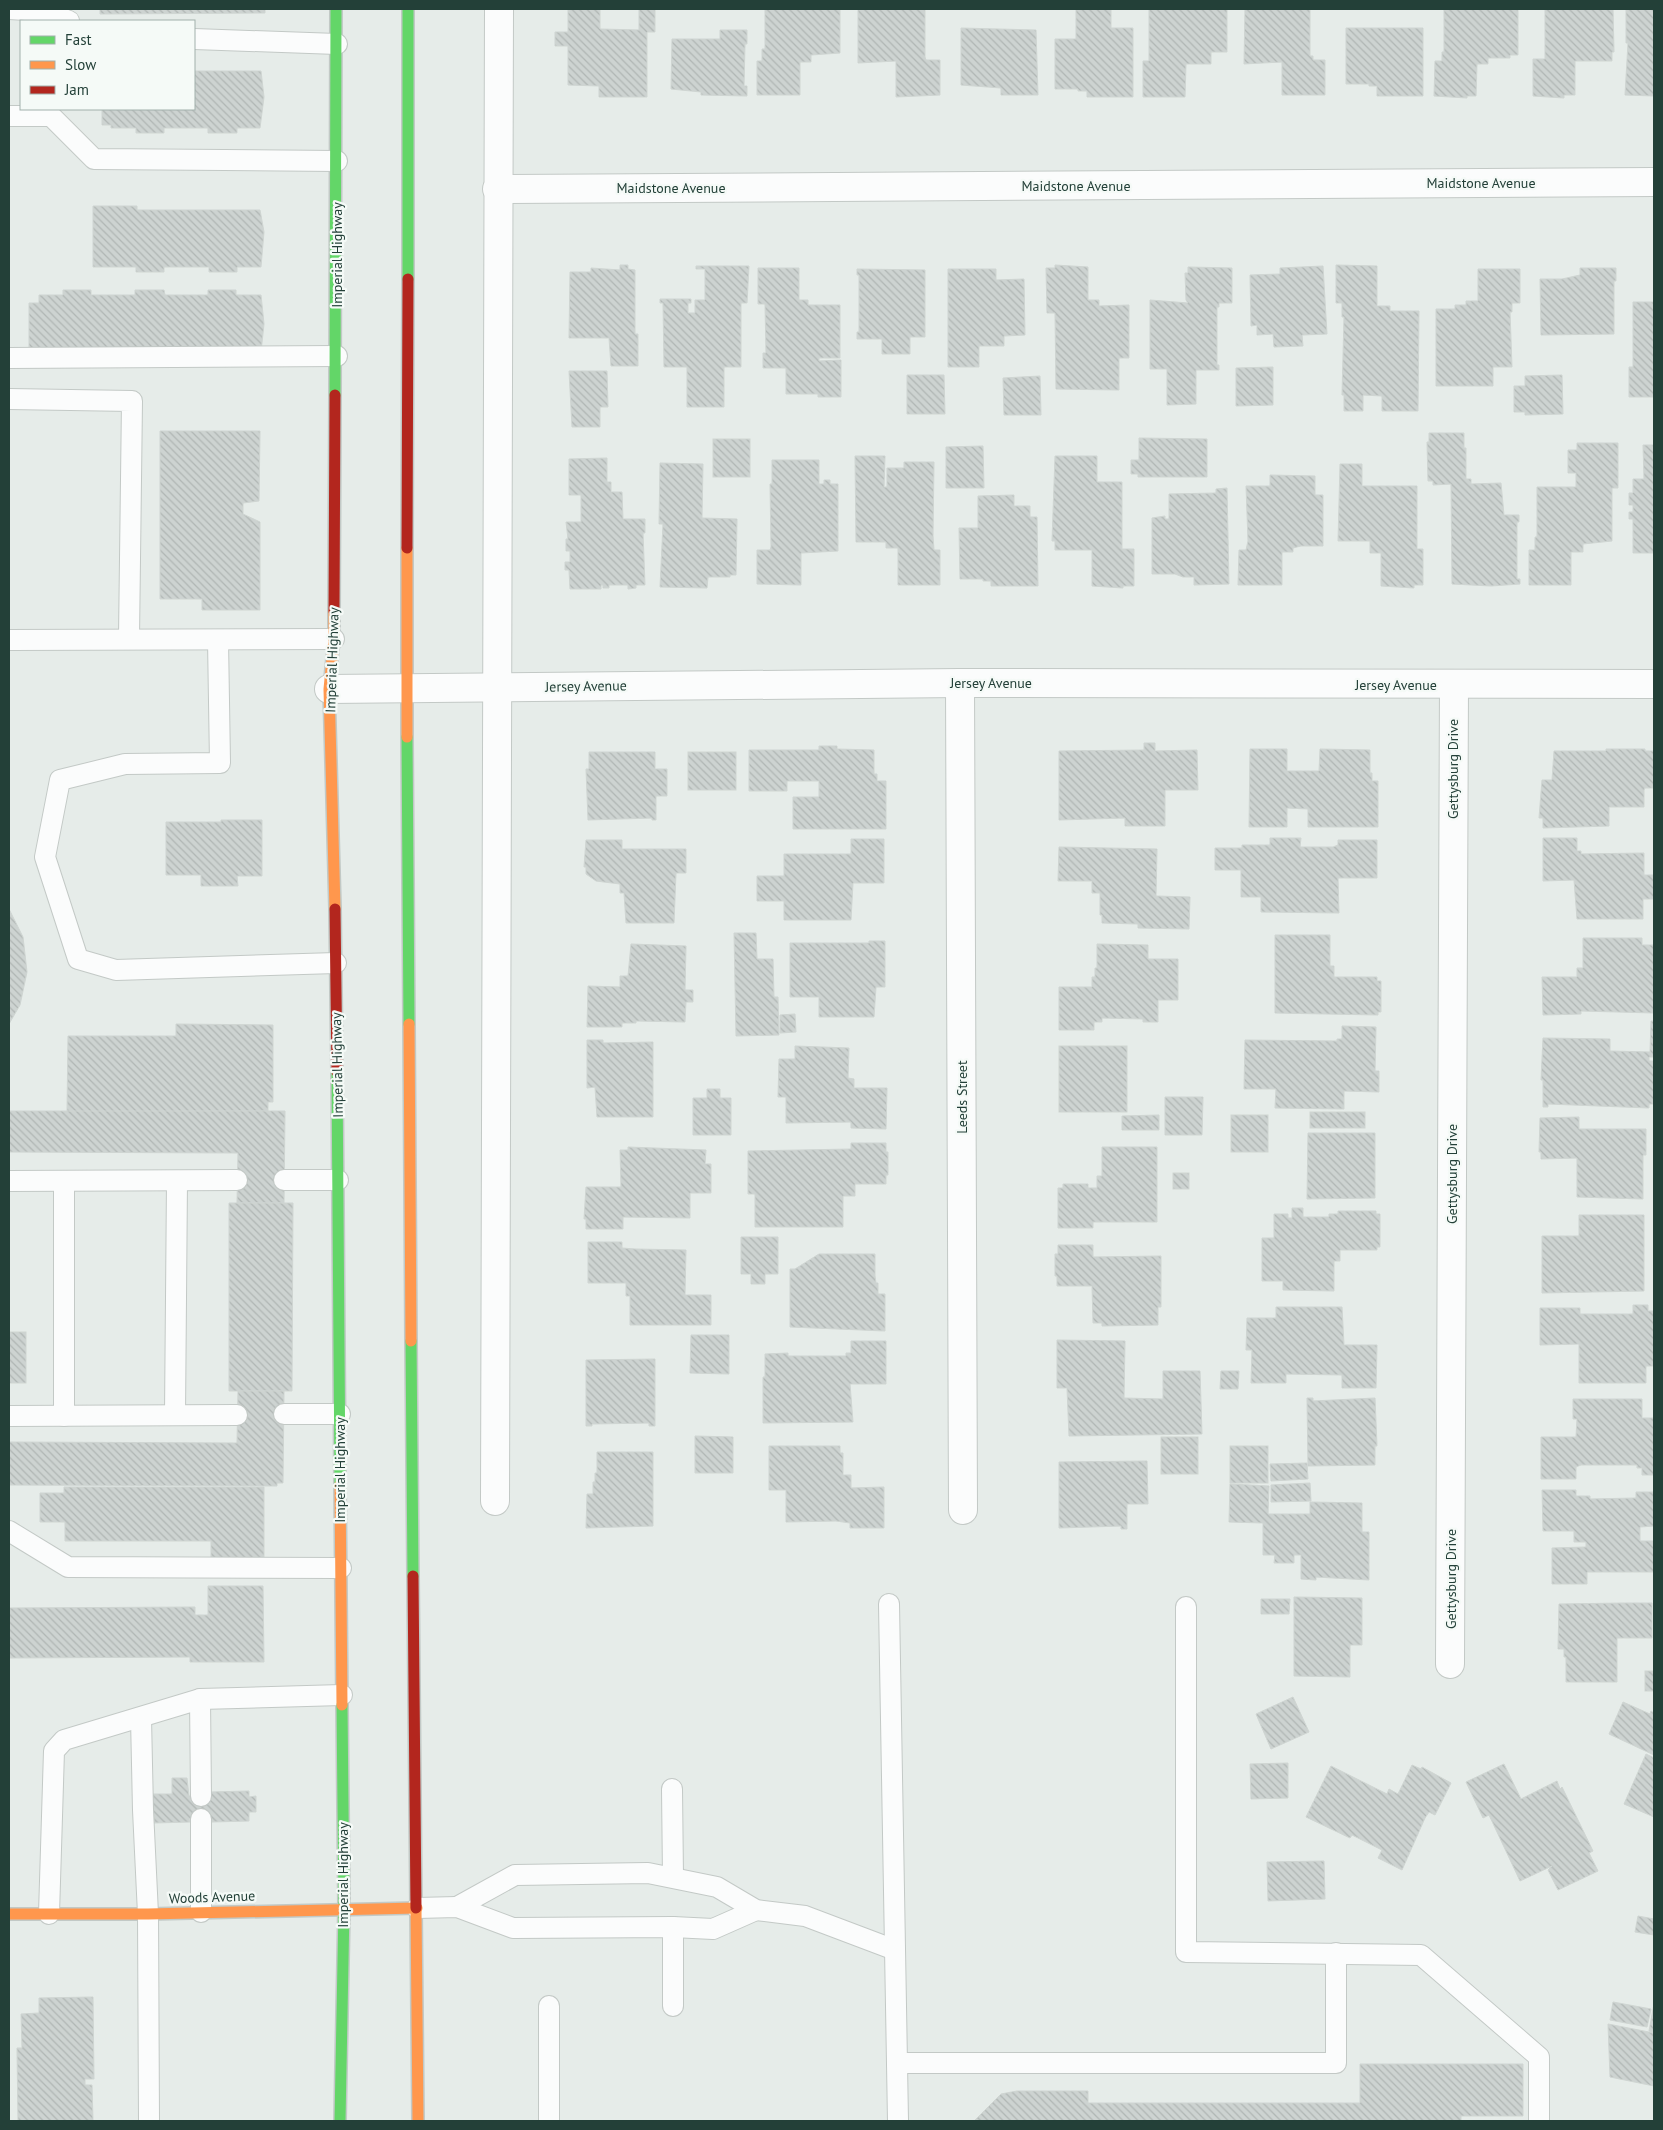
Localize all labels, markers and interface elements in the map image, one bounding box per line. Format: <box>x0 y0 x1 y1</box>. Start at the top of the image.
legend <box>20 20 195 110</box>
text: Fast <box>65 30 92 49</box>
text: Slow <box>65 55 96 74</box>
text: Jam <box>64 80 89 99</box>
street label: Maidstone Avenue <box>1426 174 1536 192</box>
street label: Maidstone Avenue <box>1021 177 1131 195</box>
street label: Maidstone Avenue <box>616 179 726 197</box>
street label: Imperial Highway <box>328 202 346 308</box>
street label: Imperial Highway <box>321 606 343 713</box>
street label: Jersey Avenue <box>949 674 1032 692</box>
street label: Jersey Avenue <box>544 676 627 696</box>
street label: Jersey Avenue <box>1354 676 1437 694</box>
street label: Gettysburg Drive <box>1444 719 1462 819</box>
street label: Imperial Highway <box>327 1012 347 1118</box>
street label: Leeds Street <box>953 1060 971 1134</box>
street label: Gettysburg Drive <box>1443 1124 1461 1224</box>
street label: Imperial Highway <box>331 1417 349 1523</box>
street label: Gettysburg Drive <box>1442 1529 1460 1629</box>
street label: Imperial Highway <box>334 1822 352 1928</box>
street label: Woods Avenue <box>168 1886 256 1908</box>

